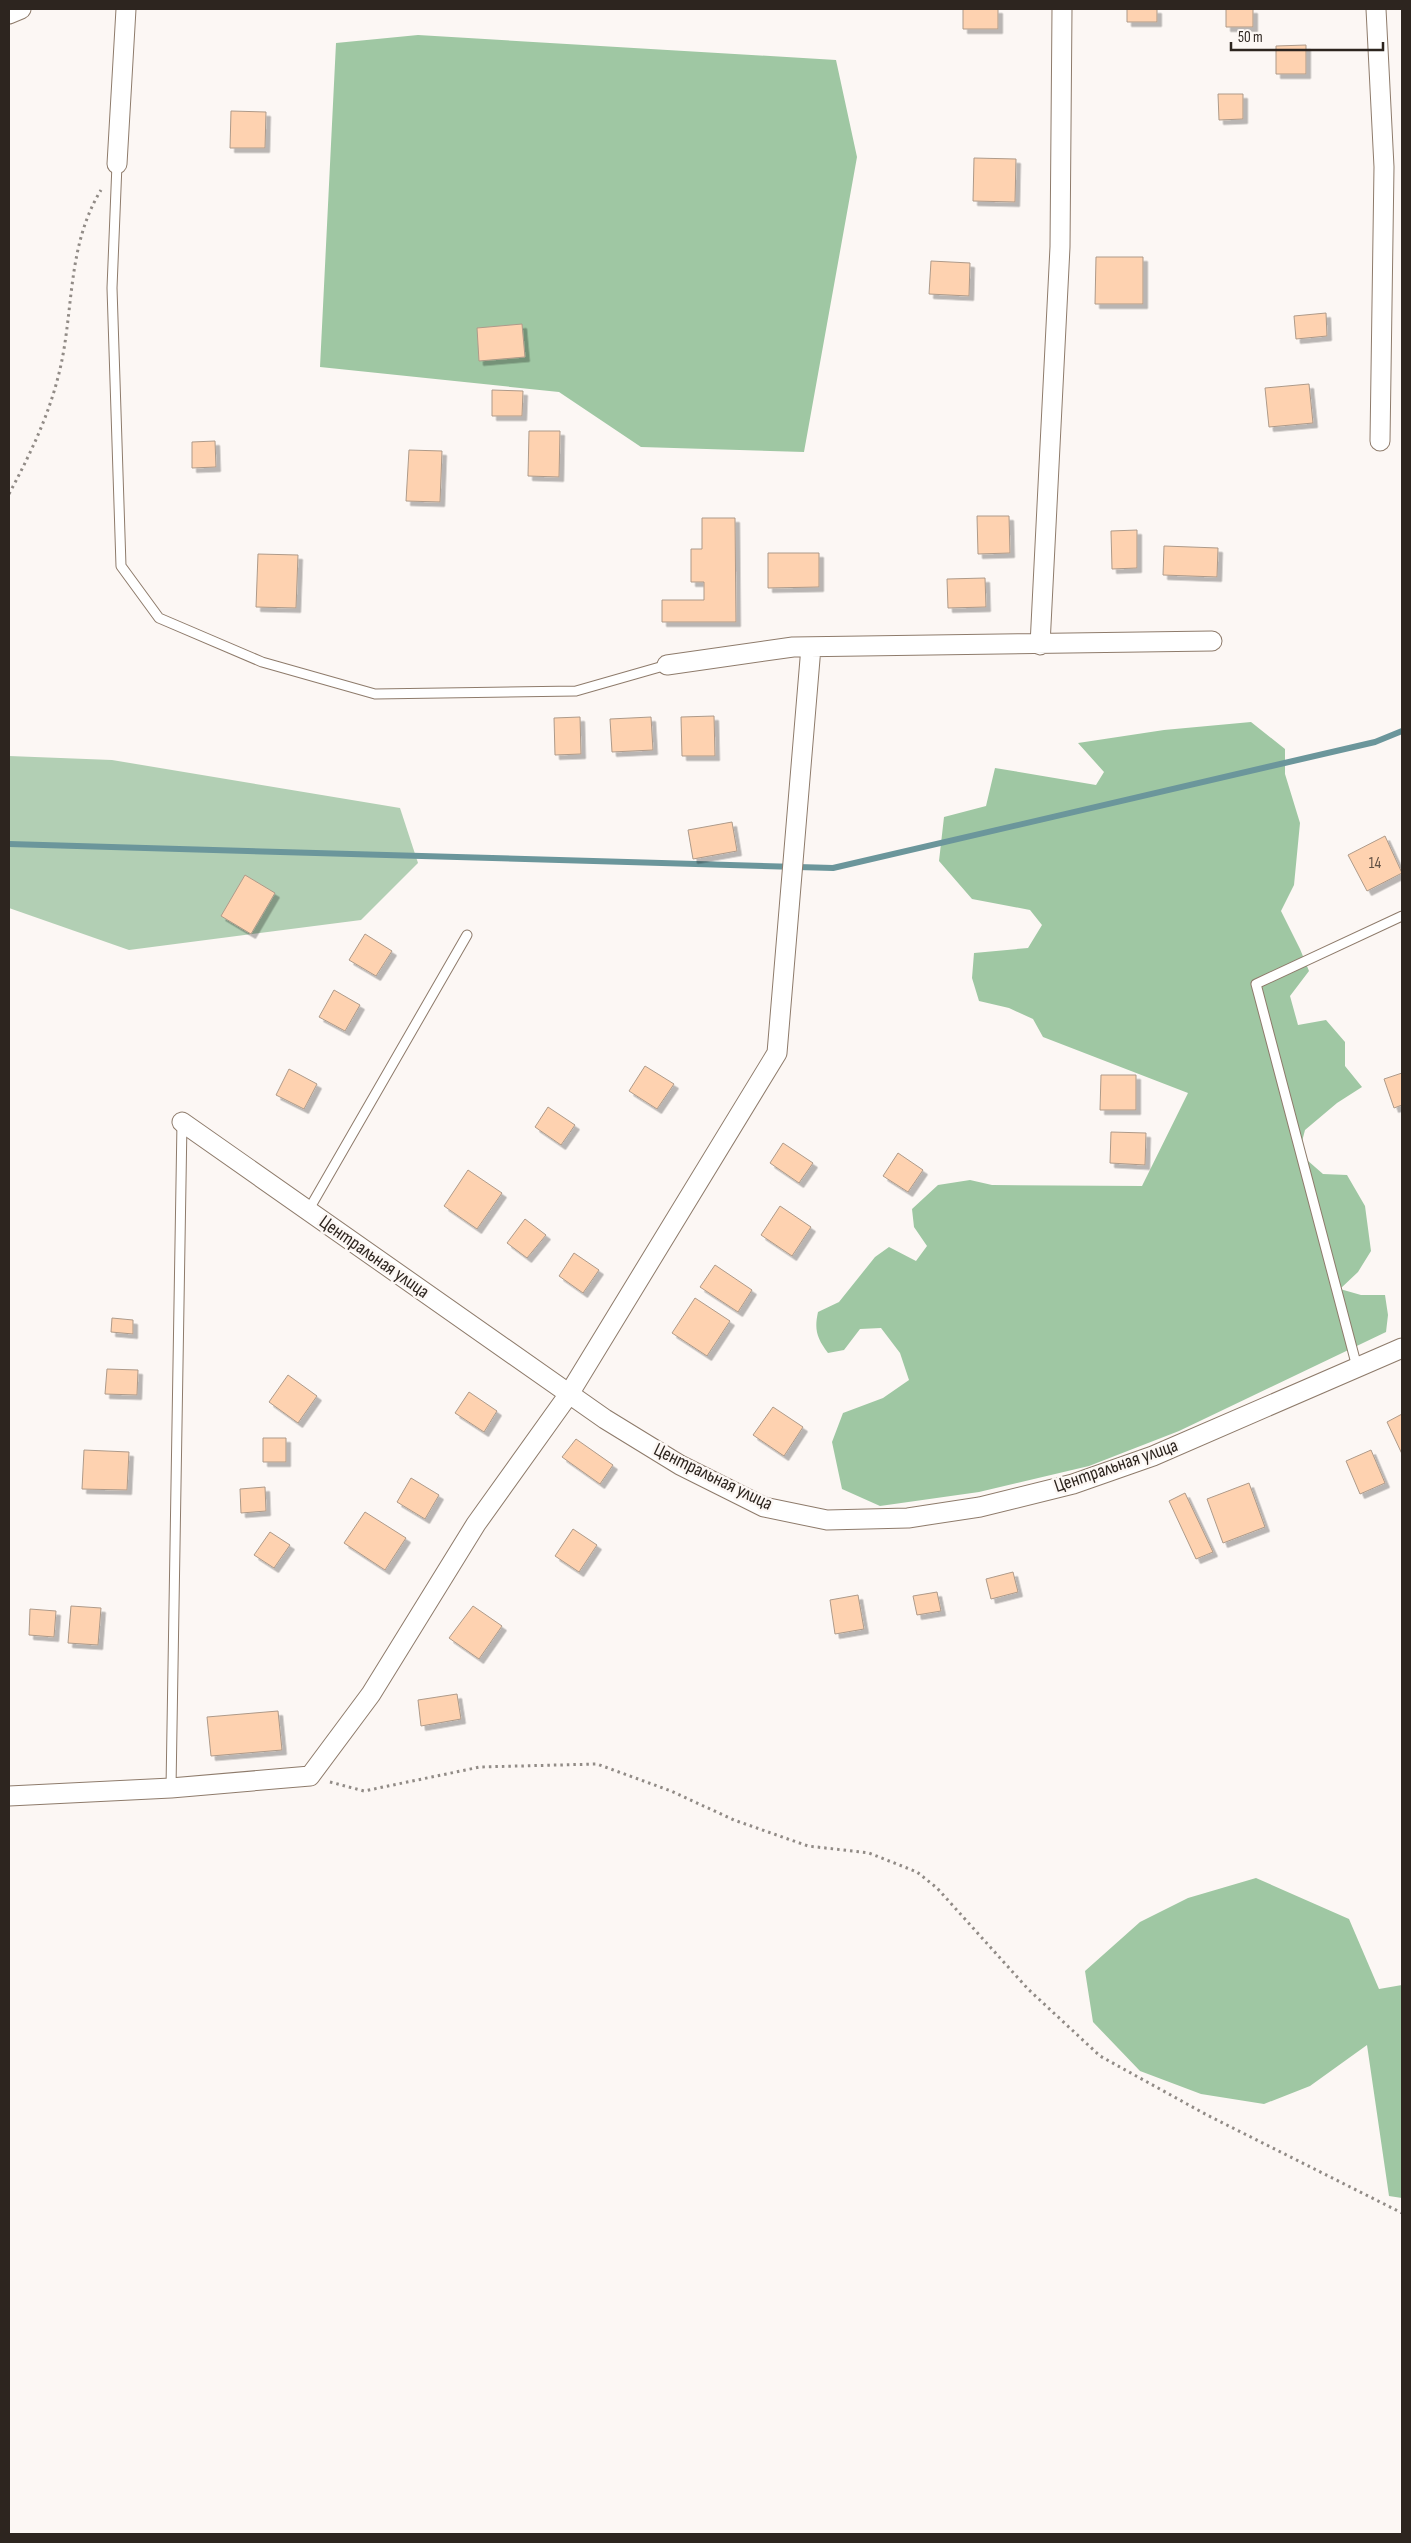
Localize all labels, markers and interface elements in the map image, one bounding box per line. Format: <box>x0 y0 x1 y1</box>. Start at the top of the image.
scale bar <box>1231 20 1384 52</box>
text: 50 m <box>1238 28 1263 47</box>
house number: 14 <box>1369 854 1381 873</box>
street label: Центральная улица <box>314 1210 434 1304</box>
street label: Центральная улица <box>1051 1434 1181 1498</box>
street label: Центральная улица <box>650 1438 776 1516</box>

